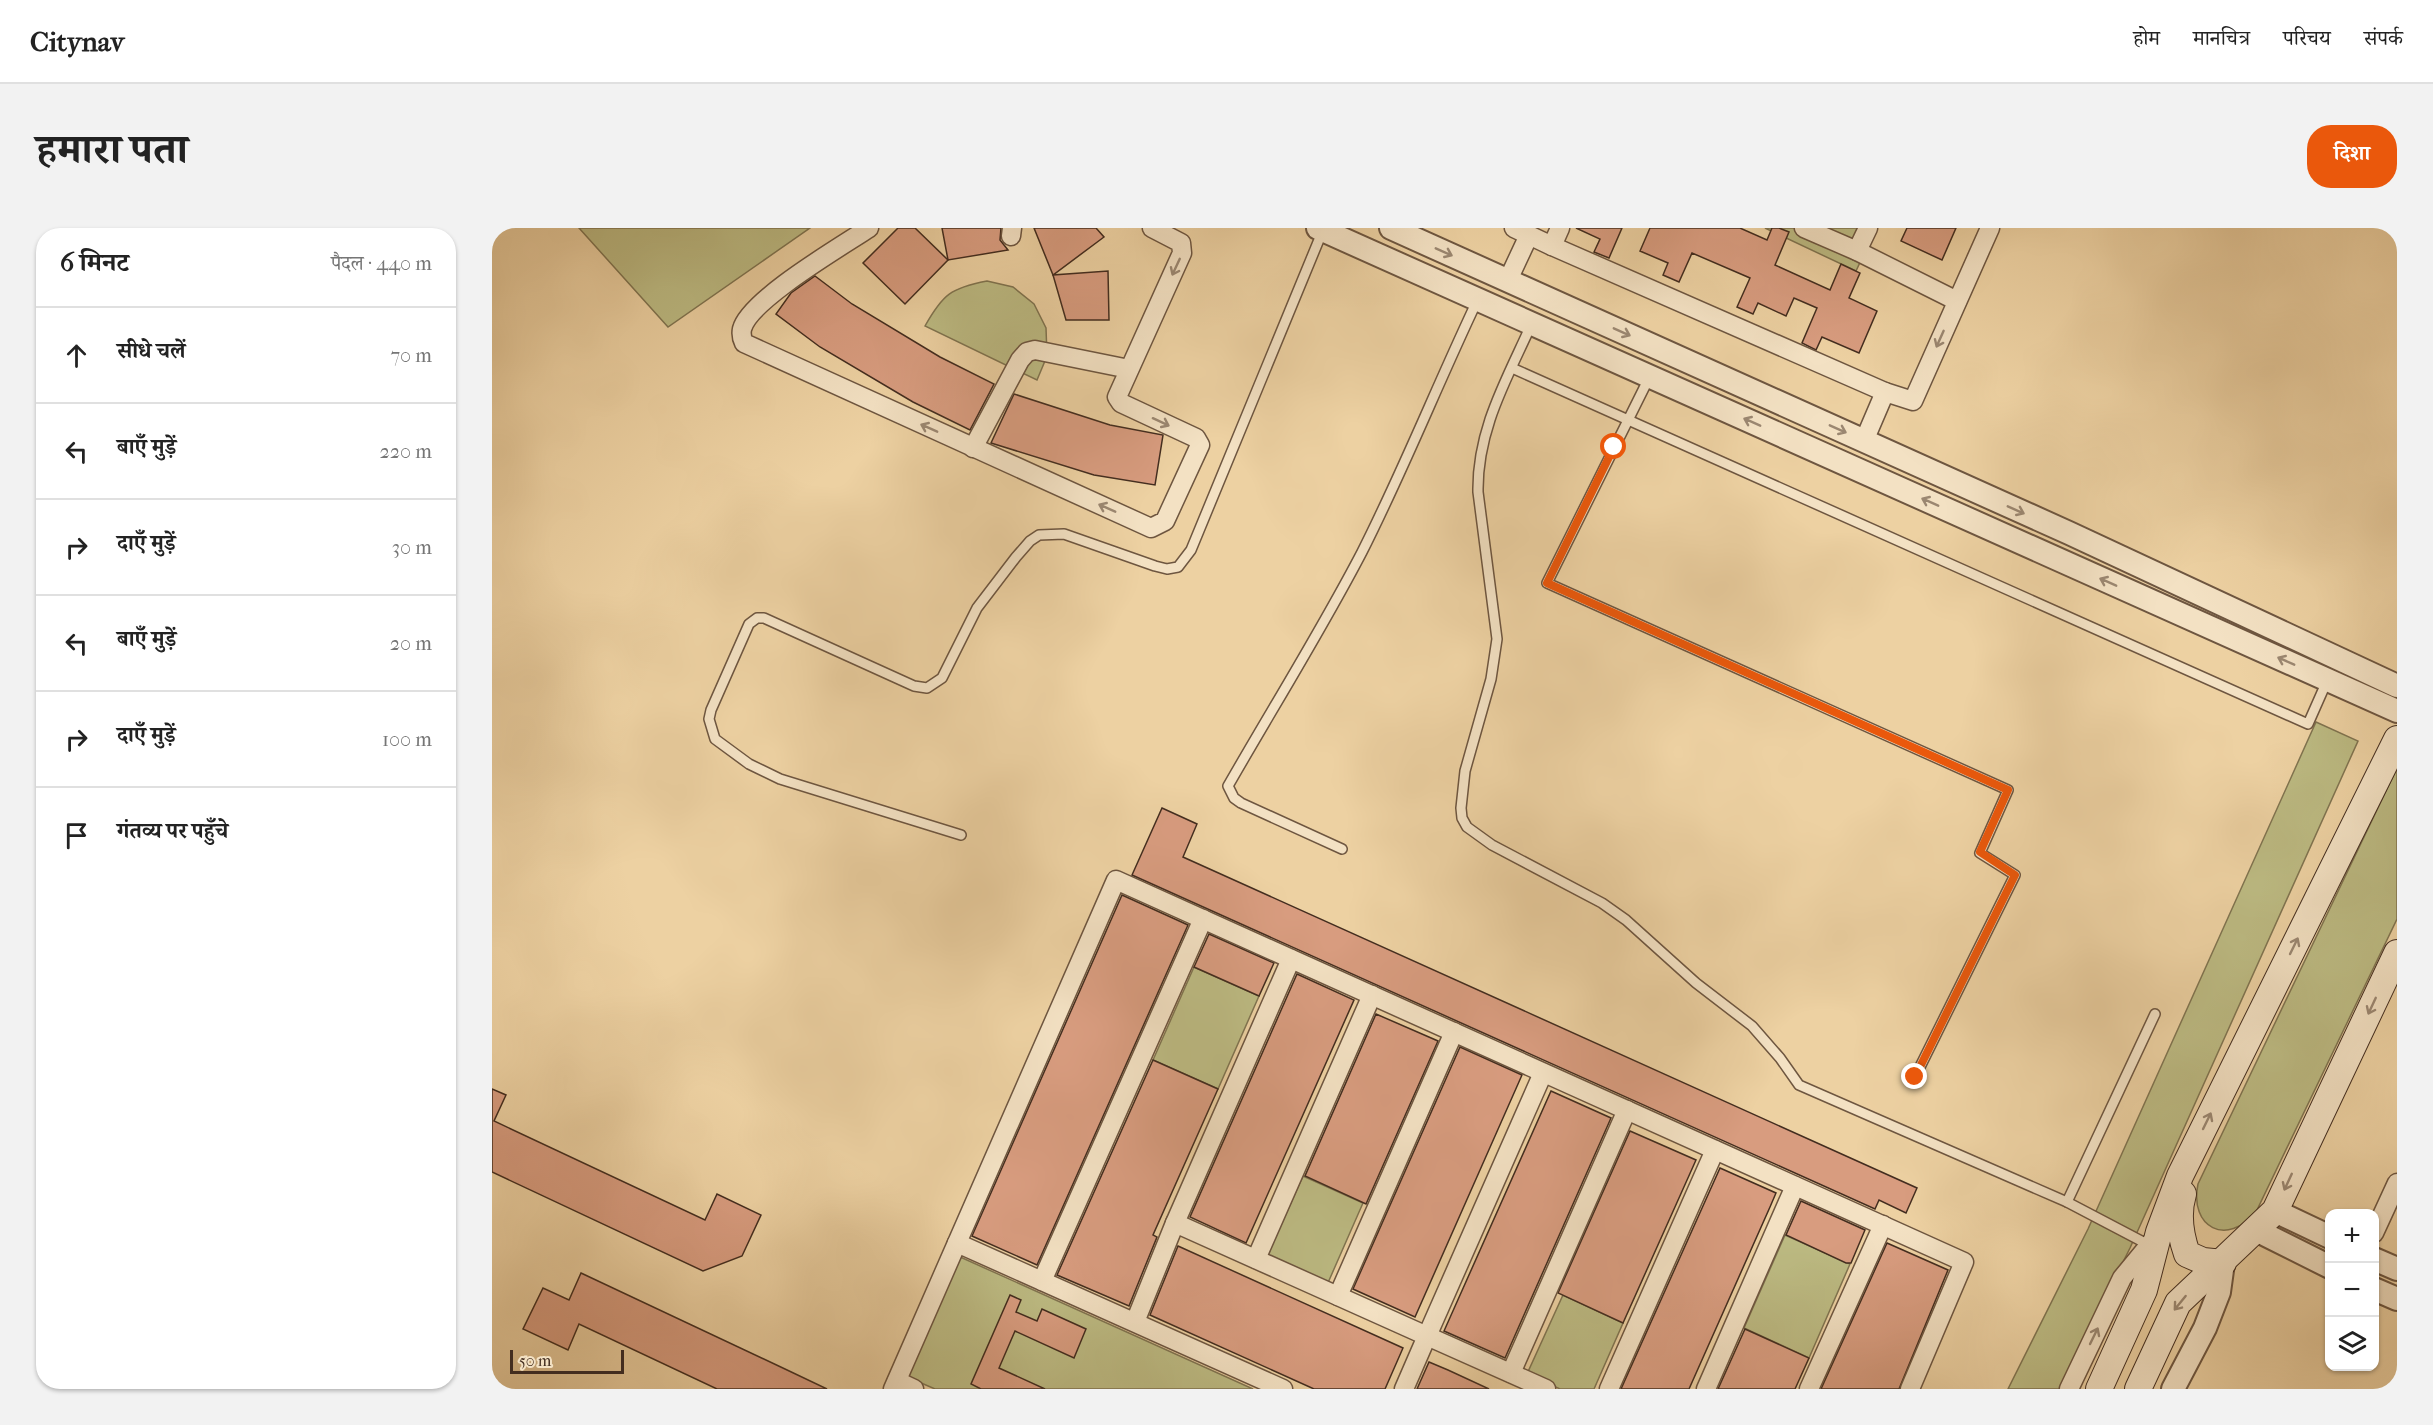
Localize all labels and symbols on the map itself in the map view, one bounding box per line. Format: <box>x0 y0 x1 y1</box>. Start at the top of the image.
one-way arrow <box>1435 247 1453 258</box>
one-way arrow <box>1170 257 1182 275</box>
one-way arrow <box>1613 327 1631 338</box>
one-way arrow <box>1934 329 1945 348</box>
one-way arrow <box>1152 416 1170 428</box>
one-way arrow <box>1744 416 1762 428</box>
one-way arrow <box>920 422 938 433</box>
one-way arrow <box>1829 424 1847 436</box>
route start <box>1600 433 1626 459</box>
one-way arrow <box>1922 496 1940 507</box>
one-way arrow <box>1098 502 1116 514</box>
one-way arrow <box>2007 505 2025 516</box>
one-way arrow <box>2100 576 2118 587</box>
one-way arrow <box>2278 655 2296 667</box>
one-way arrow <box>2289 938 2300 956</box>
one-way arrow <box>2365 996 2377 1014</box>
route end <box>1901 1063 1927 1089</box>
one-way arrow <box>2202 1112 2214 1130</box>
one-way arrow <box>2282 1173 2294 1191</box>
one-way arrow <box>2174 1295 2187 1311</box>
one-way arrow <box>2089 1328 2101 1346</box>
scale bar <box>510 1347 624 1374</box>

